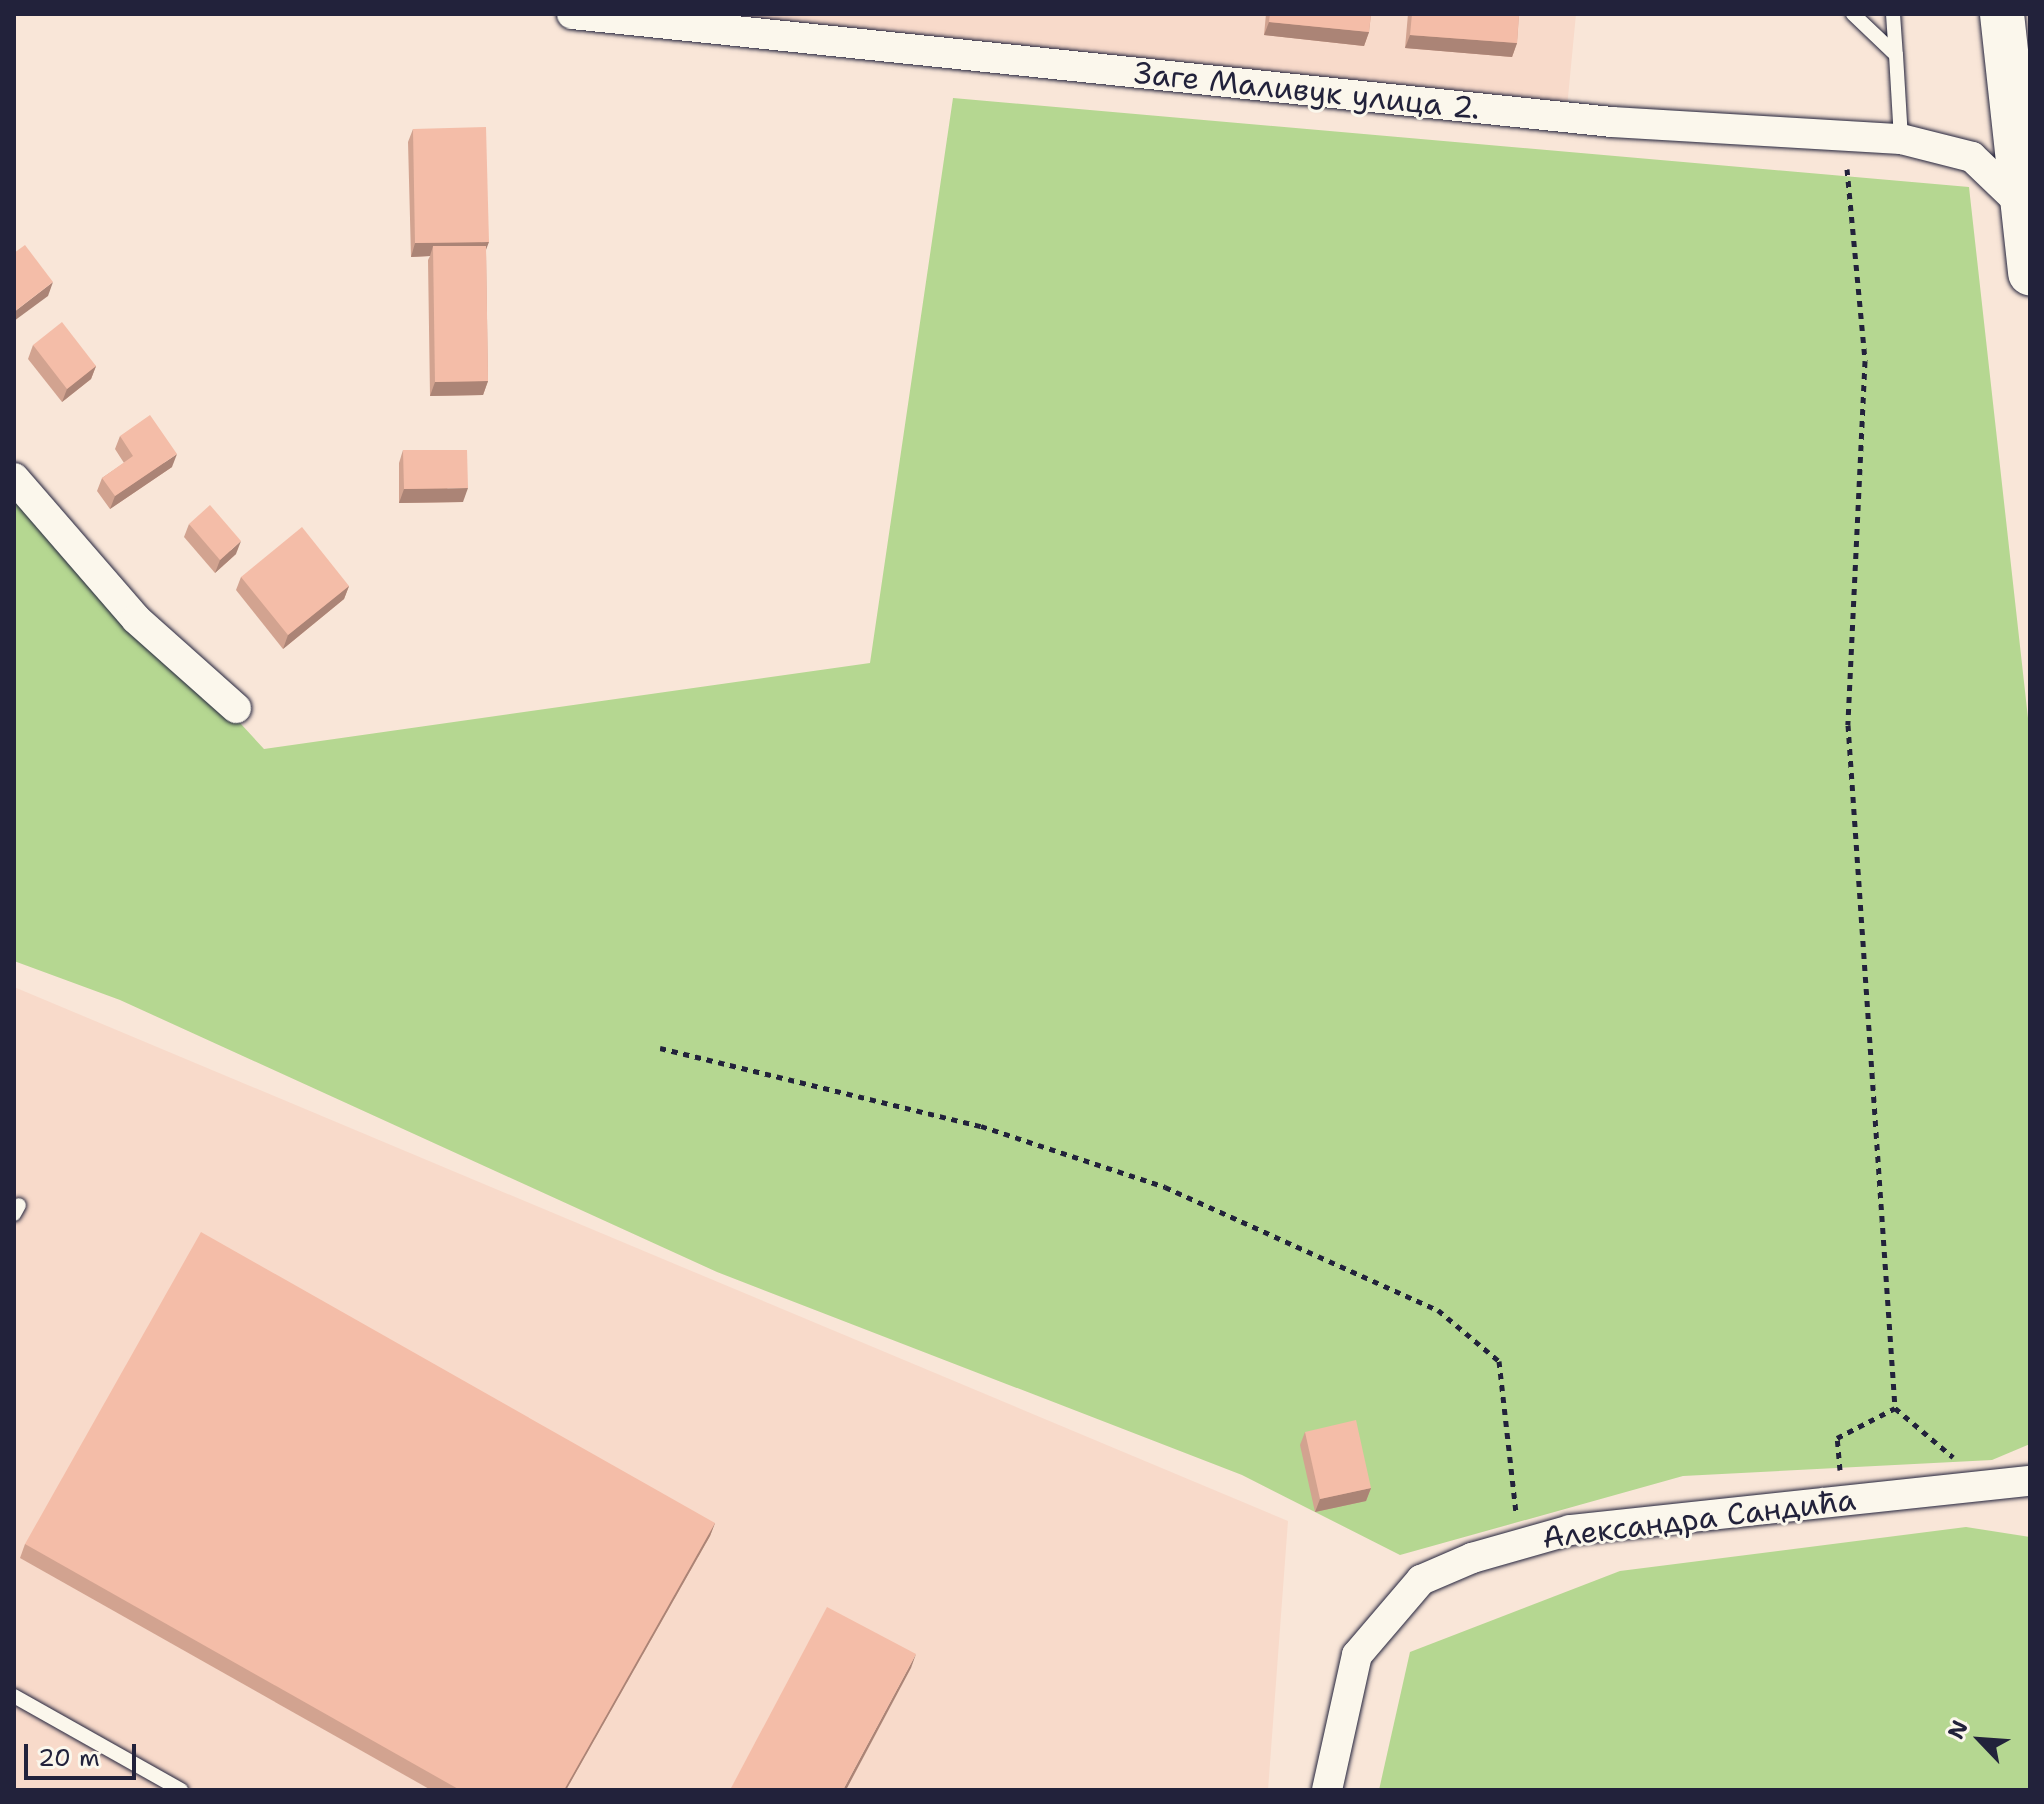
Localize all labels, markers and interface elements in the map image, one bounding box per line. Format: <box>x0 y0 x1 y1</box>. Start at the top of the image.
street label: Заге Маливук улица 2. <box>1132 55 1482 127</box>
street label: Александра Сандића <box>1540 1482 1858 1556</box>
north arrow <box>1940 1700 2020 1780</box>
text: N <box>1941 1716 1975 1744</box>
scale bar <box>28 1728 140 1778</box>
text: 20 m <box>38 1742 100 1774</box>

